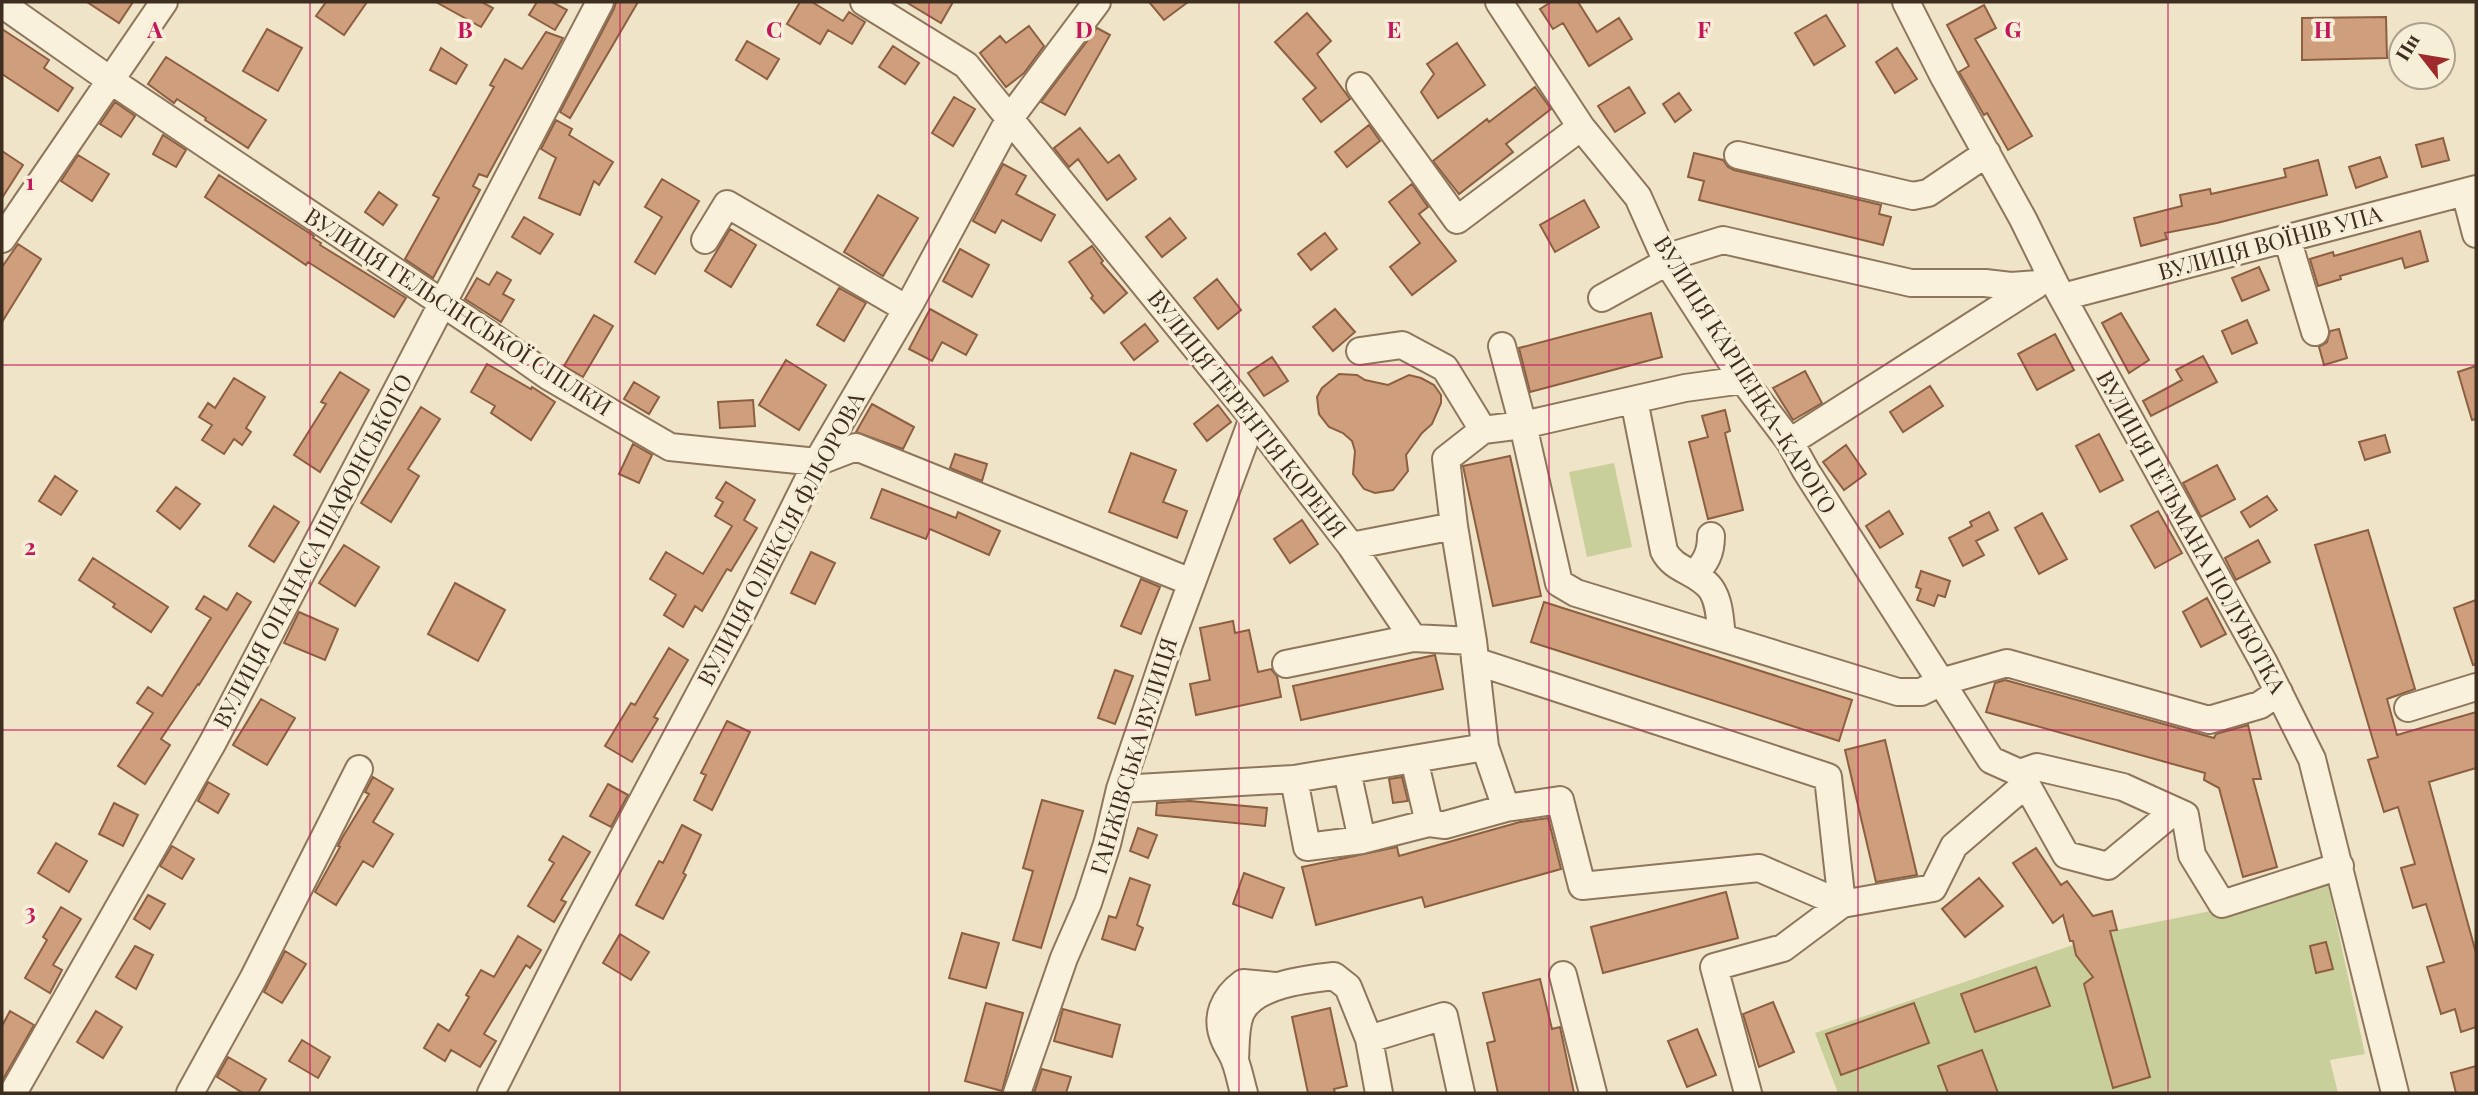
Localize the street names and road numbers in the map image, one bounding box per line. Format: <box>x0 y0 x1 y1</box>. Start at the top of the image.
street label: ВУЛИЦЯ ВОЇНІВ УПА <box>2154 197 2385 286</box>
street label: ВУЛИЦЯ ГЕЛЬСІНСЬКОЇ СПІЛКИ <box>299 200 618 422</box>
street label: ВУЛИЦЯ КАРПЕНКА-КАРОГО <box>1648 229 1845 519</box>
street label: ВУЛИЦЯ ТЕРЕНТІЯ КОРЕНЯ <box>1141 283 1355 544</box>
street label: ВУЛИЦЯ ГЕТЬМАНА ПОЛУБОТКА <box>2090 364 2295 699</box>
street label: ВУЛИЦЯ ОПАНАСА ШАФОНСЬКОГО <box>205 368 418 733</box>
street label: ВУЛИЦЯ ОЛЕКСІЯ ФЛЬОРОВА <box>689 385 871 691</box>
street label: ГАНЖІВСЬКА ВУЛИЦЯ <box>1082 633 1183 878</box>

